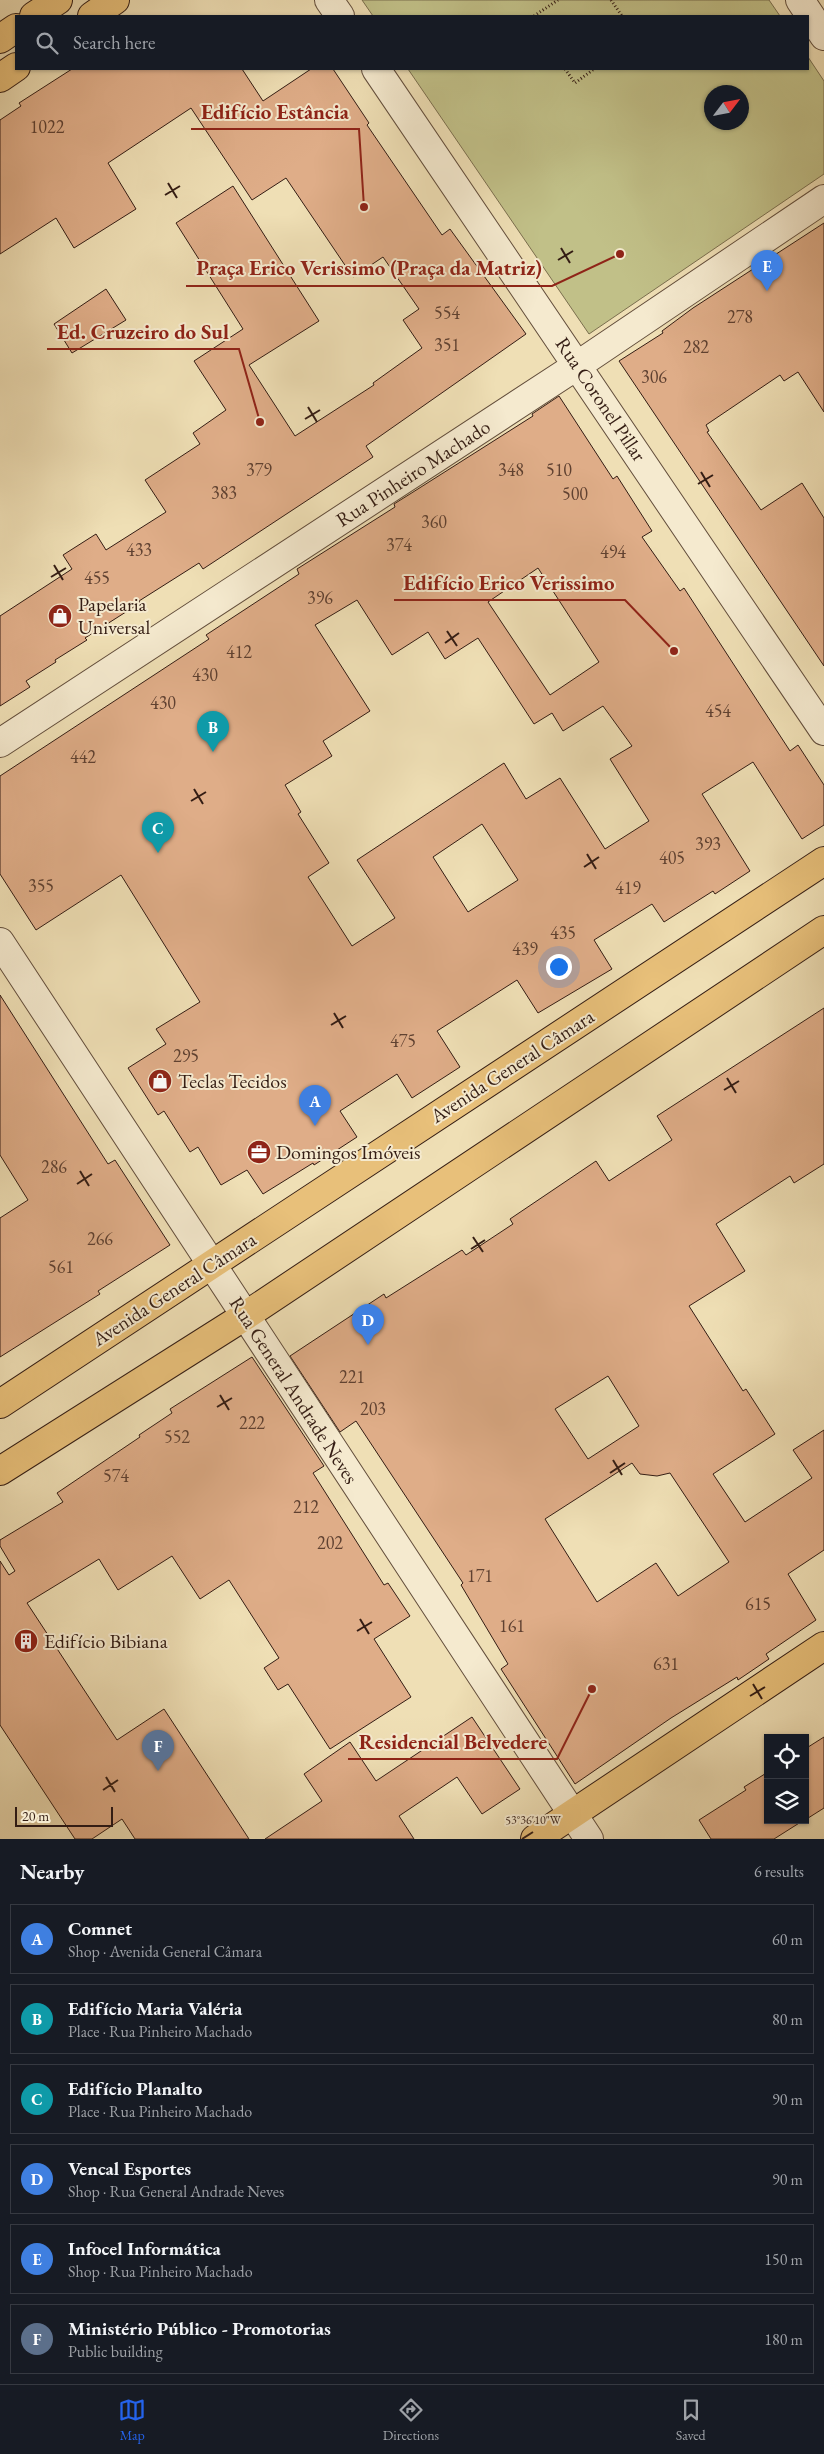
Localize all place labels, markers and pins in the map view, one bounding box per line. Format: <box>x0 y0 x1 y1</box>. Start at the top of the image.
callout: Edifício Estância <box>191 93 359 129</box>
callout: Praça Erico Verissimo (Praça da Matriz) <box>186 250 552 286</box>
pin: E <box>751 250 783 291</box>
callout: Ed. Cruzeiro do Sul <box>47 313 239 349</box>
callout: Edifício Erico Verissimo <box>394 564 625 600</box>
place label: Papelaria Universal <box>78 591 150 640</box>
shop icon: Papelaria Universal <box>47 603 73 629</box>
pin: B <box>197 711 229 752</box>
pin: C <box>142 812 174 853</box>
shop icon: Teclas Tecidos <box>147 1068 173 1094</box>
place label: Teclas Tecidos <box>178 1068 287 1094</box>
pin: A <box>299 1085 331 1126</box>
office icon: Domingos Imóveis <box>246 1139 272 1165</box>
place label: Domingos Imóveis <box>276 1139 420 1165</box>
pin: D <box>352 1304 384 1345</box>
building icon: Edifício Bibiana <box>13 1628 39 1654</box>
place label: Edifício Bibiana <box>44 1628 168 1654</box>
callout: Residencial Belvedere <box>348 1723 557 1759</box>
pin: F <box>142 1730 174 1771</box>

